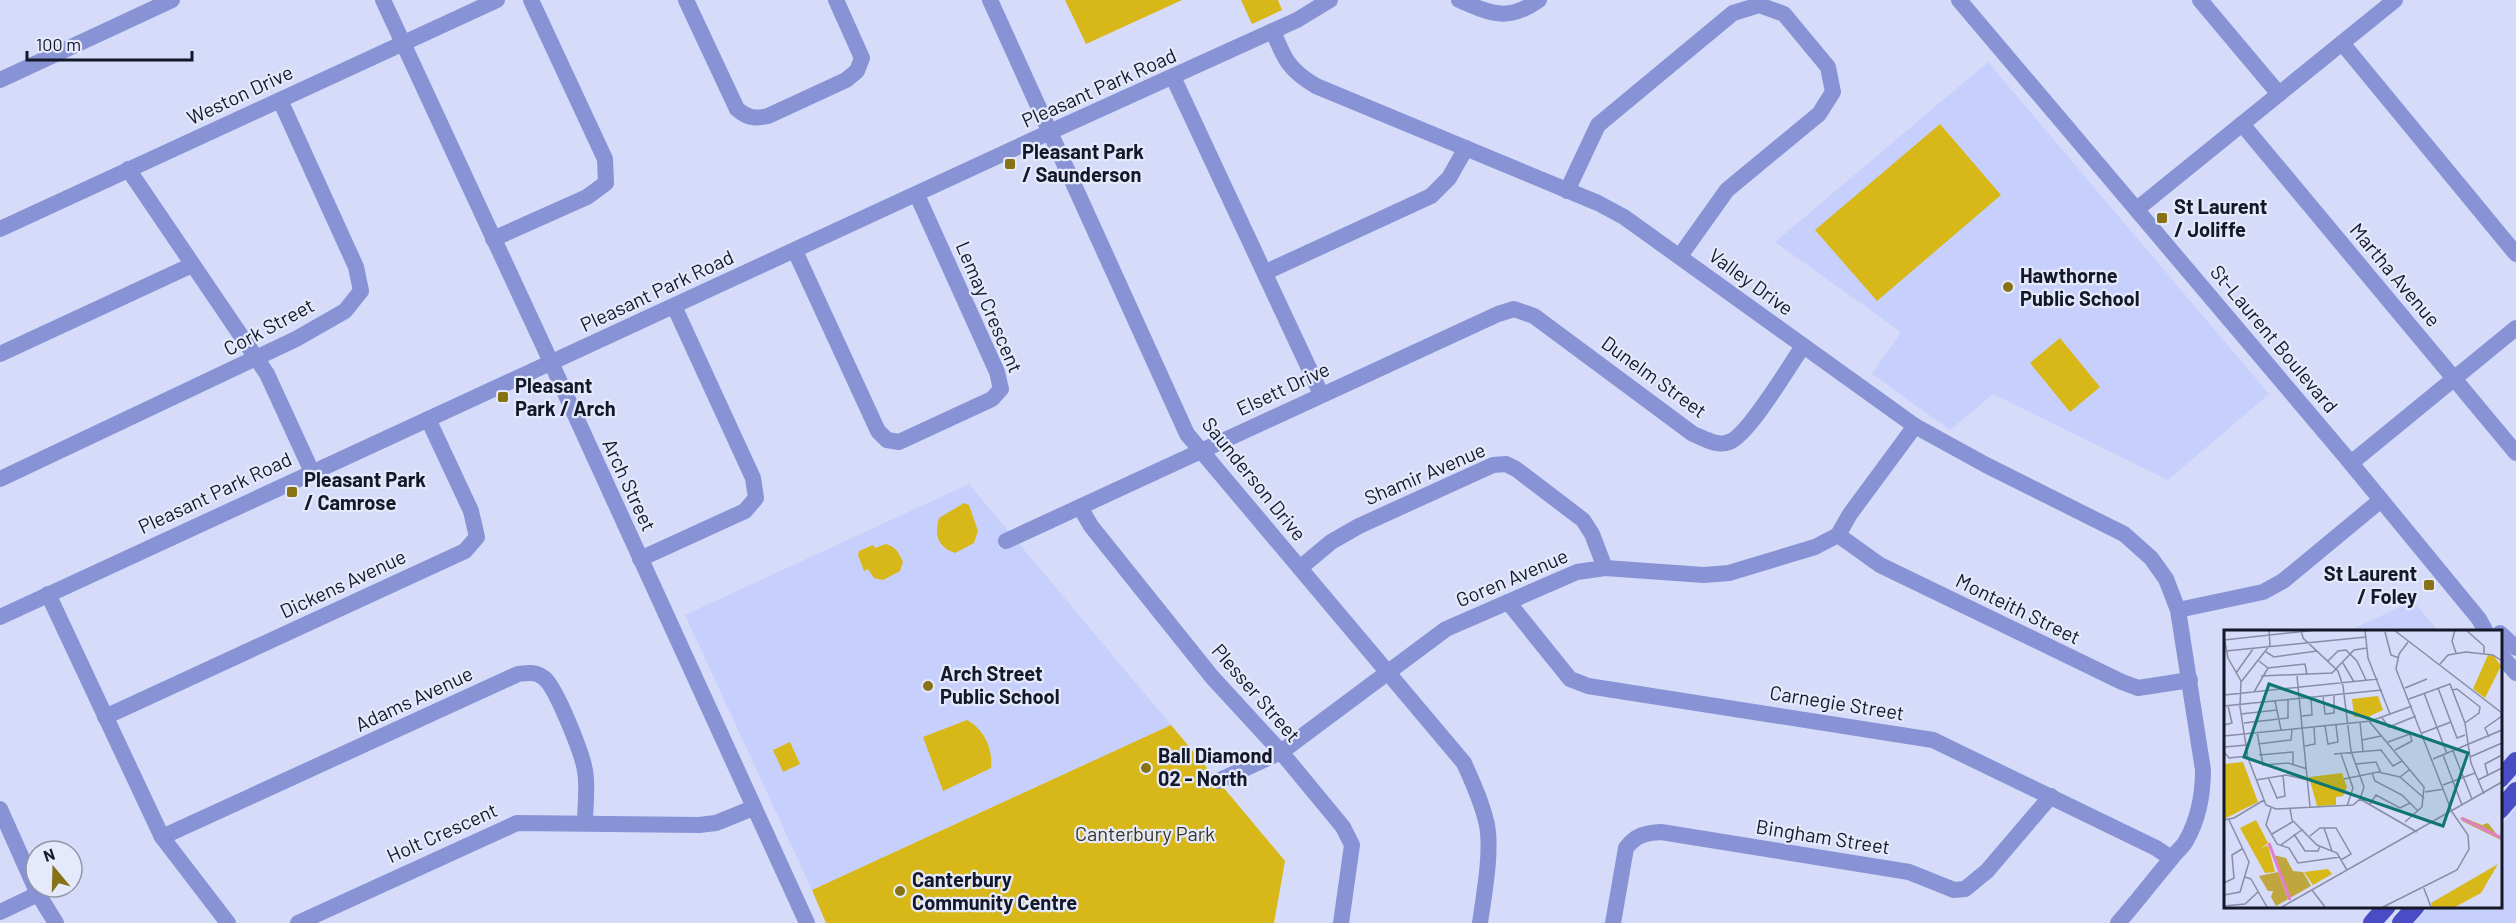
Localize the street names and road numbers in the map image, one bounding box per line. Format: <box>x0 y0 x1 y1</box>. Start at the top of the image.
street label: Pleasant Park Road <box>1018 42 1180 132</box>
street label: Weston Drive <box>183 59 296 129</box>
street label: Martha Avenue <box>2345 218 2446 331</box>
street label: Lemay Crescent <box>951 237 1028 376</box>
street label: Valley Drive <box>1705 243 1798 320</box>
street label: Pleasant Park Road <box>576 244 737 336</box>
street label: St-Laurent Boulevard <box>2206 260 2344 417</box>
street label: Cork Street <box>219 292 318 360</box>
street label: Dunelm Street <box>1597 330 1712 422</box>
street label: Elsett Drive <box>1232 356 1333 420</box>
street label: Saunderson Drive <box>1198 412 1312 545</box>
street label: Arch Street <box>598 435 662 535</box>
street label: Shamir Avenue <box>1360 437 1489 509</box>
street label: Pleasant Park Road <box>134 446 295 538</box>
street label: Dickens Avenue <box>276 543 409 623</box>
street label: Goren Avenue <box>1452 543 1571 611</box>
street label: Monteith Street <box>1952 568 2085 649</box>
street label: Plesser Street <box>1208 638 1306 746</box>
street label: Adams Avenue <box>351 660 476 736</box>
street label: Carnegie Street <box>1768 680 1906 724</box>
street label: Holt Crescent <box>383 797 501 867</box>
street label: Bingham Street <box>1754 814 1892 858</box>

